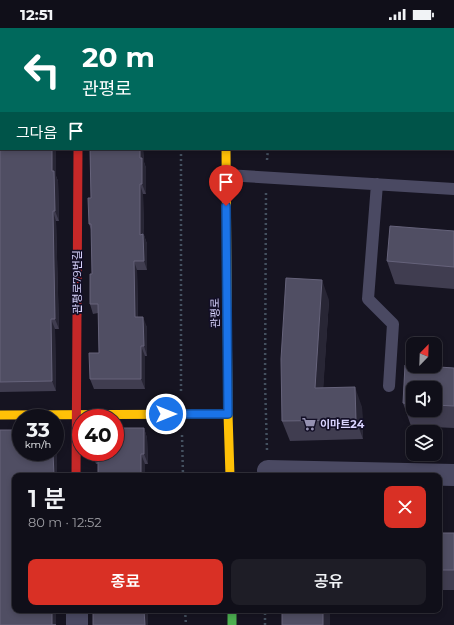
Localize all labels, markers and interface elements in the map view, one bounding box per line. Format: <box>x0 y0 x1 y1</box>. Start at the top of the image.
text: 12:51 <box>20 5 53 24</box>
text: 20 m <box>82 40 155 74</box>
icon: left <box>16 44 68 96</box>
text: 관평로 <box>82 78 132 100</box>
icon: arrive <box>65 120 87 142</box>
text: 그다음 <box>16 123 57 142</box>
pin <box>209 165 243 206</box>
icon: arrive <box>215 171 237 193</box>
street label: 관평로79번길 <box>70 250 84 314</box>
street label: 관평로 <box>208 298 222 328</box>
north arrow <box>406 337 442 373</box>
map controls <box>406 337 442 461</box>
button: sound <box>406 381 442 417</box>
position arrow <box>145 393 187 435</box>
speed limit sign: 40 <box>72 409 124 461</box>
supermarket icon: 이마트24 <box>301 416 317 432</box>
place label: 이마트24 <box>320 417 365 431</box>
text: 33 <box>26 418 50 442</box>
button: layers <box>406 425 442 461</box>
text: km/h <box>25 438 51 451</box>
text: 1 분 <box>28 484 66 513</box>
button: close <box>384 486 426 528</box>
text: 80 m · 12:52 <box>28 514 102 530</box>
button: 종료 <box>28 559 223 605</box>
button: 공유 <box>231 559 426 605</box>

